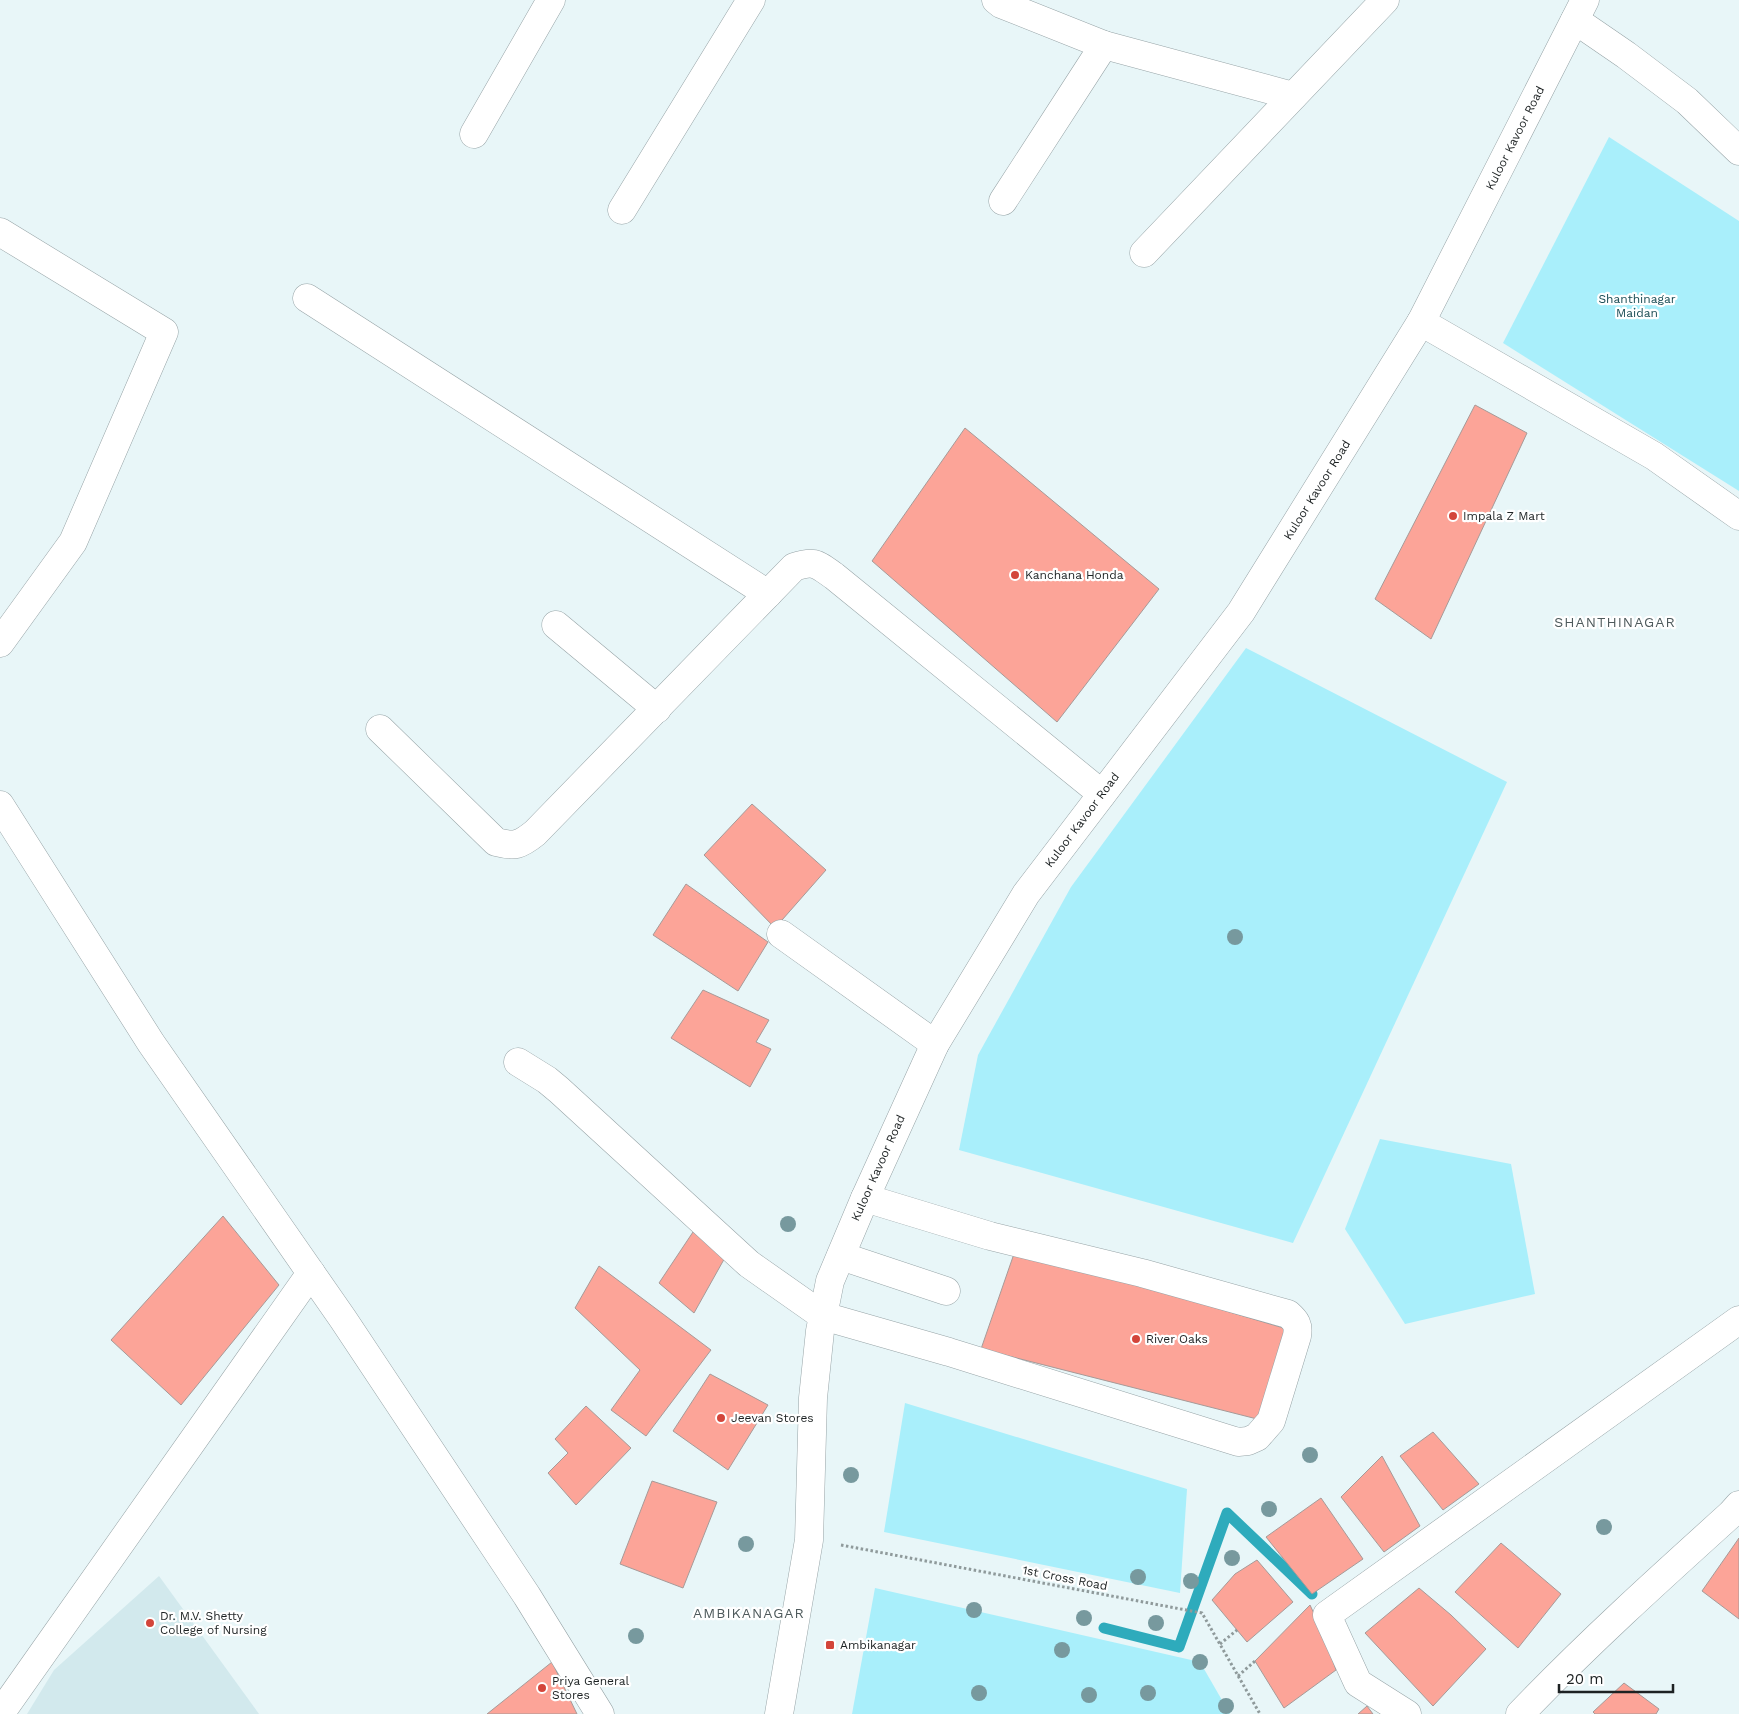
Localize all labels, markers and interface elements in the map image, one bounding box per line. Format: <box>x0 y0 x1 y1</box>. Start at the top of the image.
street label: Kuloor Kavoor Road <box>1483 84 1547 192</box>
park label: Shanthinagar Maidan <box>1598 292 1676 320</box>
street label: Kuloor Kavoor Road <box>1281 438 1353 542</box>
place label: Impala Z Mart <box>1463 509 1545 523</box>
marker: Impala Z Mart <box>1447 510 1459 522</box>
place label: Kanchana Honda <box>1025 568 1124 582</box>
marker: Kanchana Honda <box>1009 569 1021 581</box>
district label: SHANTHINAGAR <box>1554 614 1676 630</box>
street label: Kuloor Kavoor Road <box>1042 770 1122 870</box>
street label: Kuloor Kavoor Road <box>848 1113 908 1223</box>
place label: River Oaks <box>1146 1332 1208 1346</box>
marker: River Oaks <box>1130 1333 1142 1345</box>
place label: Jeevan Stores <box>731 1411 814 1425</box>
marker: Jeevan Stores <box>715 1412 727 1424</box>
street label: 1st Cross Road <box>1021 1563 1109 1593</box>
district label: AMBIKANAGAR <box>693 1605 805 1621</box>
place label: Dr. M.V. Shetty College of Nursing <box>160 1609 267 1637</box>
marker: Dr. M.V. Shetty College of Nursing <box>144 1617 156 1629</box>
place label: Ambikanagar <box>840 1638 916 1652</box>
marker: Ambikanagar <box>824 1639 836 1651</box>
scale bar <box>1559 1662 1673 1694</box>
text: 20 m <box>1566 1670 1604 1688</box>
place label: Priya General Stores <box>552 1674 630 1702</box>
marker: Priya General Stores <box>536 1682 548 1694</box>

